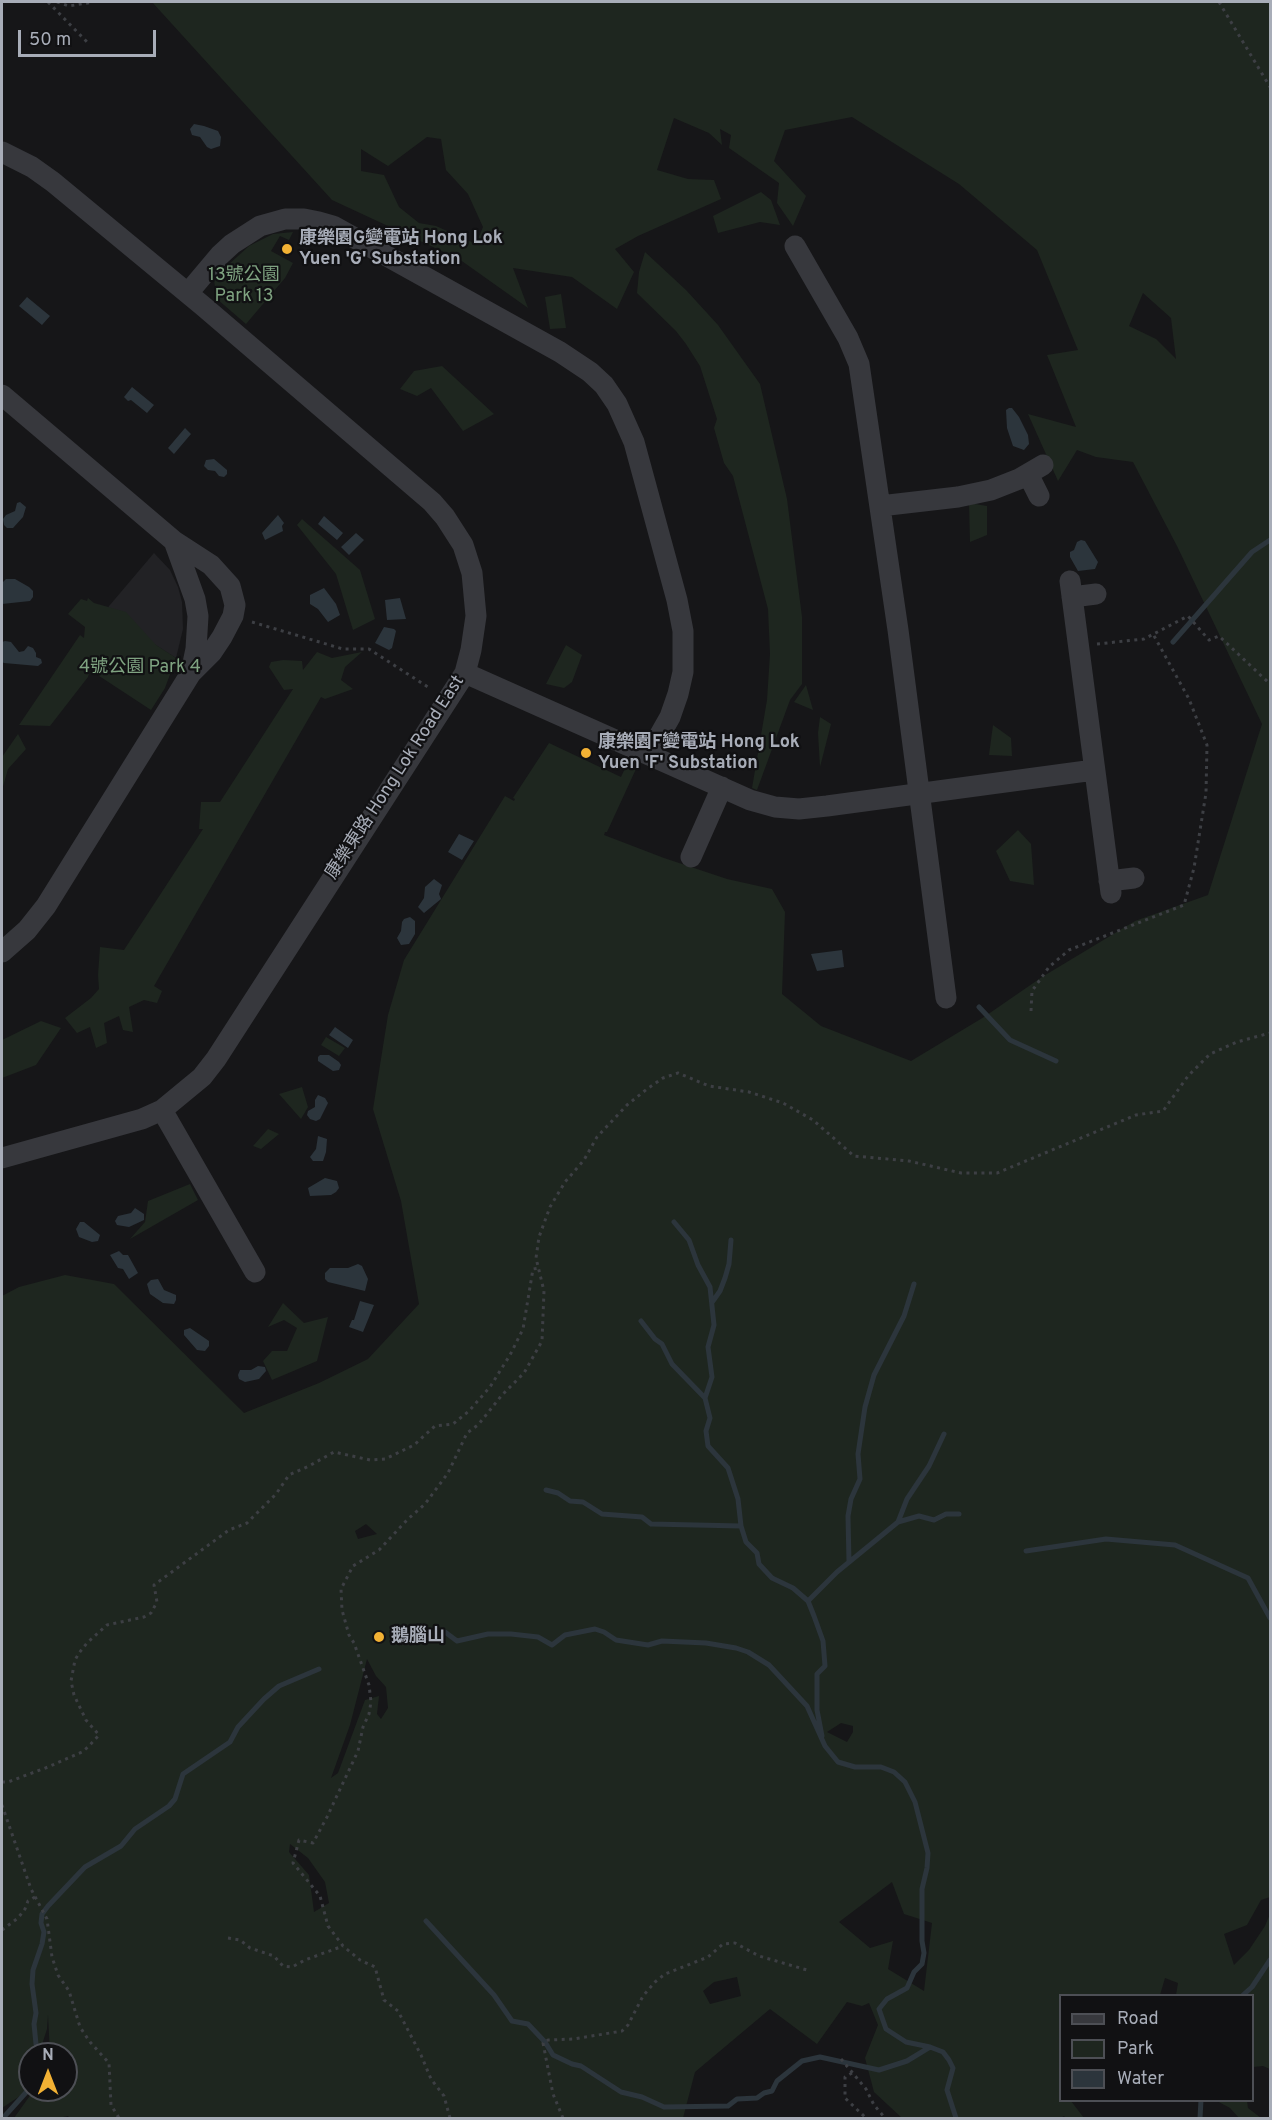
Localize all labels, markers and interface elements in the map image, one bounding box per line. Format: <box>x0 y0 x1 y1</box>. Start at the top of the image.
scale bar <box>21 18 159 56</box>
text: 50 m <box>29 29 71 52</box>
place label: 康樂園G變電站 Hong Lok Yuen 'G' Substation <box>299 228 503 270</box>
marker: 康樂園G變電站 Hong Lok Yuen 'G' Substation <box>280 242 294 256</box>
park label: 13號公園 Park 13 <box>208 265 280 308</box>
park label: 4號公園 Park 4 <box>79 657 201 679</box>
street label: 康樂東路 Hong Lok Road East <box>322 672 470 884</box>
place label: 康樂園F變電站 Hong Lok Yuen 'F' Substation <box>598 732 800 774</box>
marker: 康樂園F變電站 Hong Lok Yuen 'F' Substation <box>579 746 593 760</box>
place label: 鵝腦山 <box>391 1626 445 1648</box>
marker: 鵝腦山 <box>372 1630 386 1644</box>
legend <box>1059 1994 1254 2102</box>
text: Road <box>1117 2008 1159 2031</box>
text: Park <box>1117 2038 1154 2061</box>
north arrow <box>18 2042 78 2102</box>
text: N <box>42 2046 54 2066</box>
text: Water <box>1117 2068 1164 2091</box>

